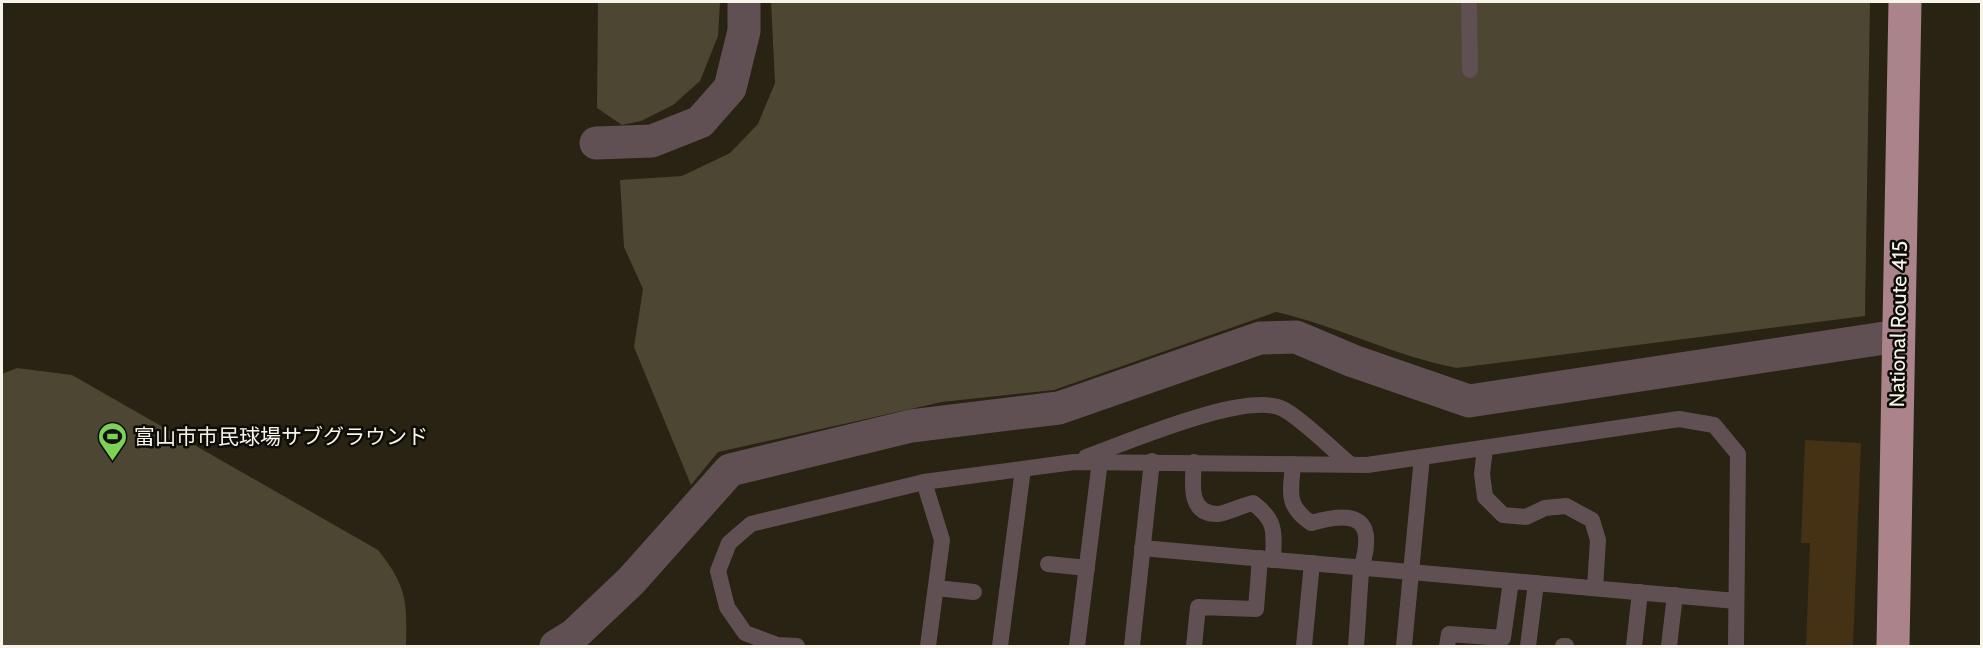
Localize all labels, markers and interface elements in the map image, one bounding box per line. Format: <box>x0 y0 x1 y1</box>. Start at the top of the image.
street label: National Route 415 <box>1884 240 1912 408</box>
sports icon: 富山市市民球場サブグラウンド <box>97 420 129 462</box>
place label: 富山市市民球場サブグラウンド <box>134 424 428 449</box>

